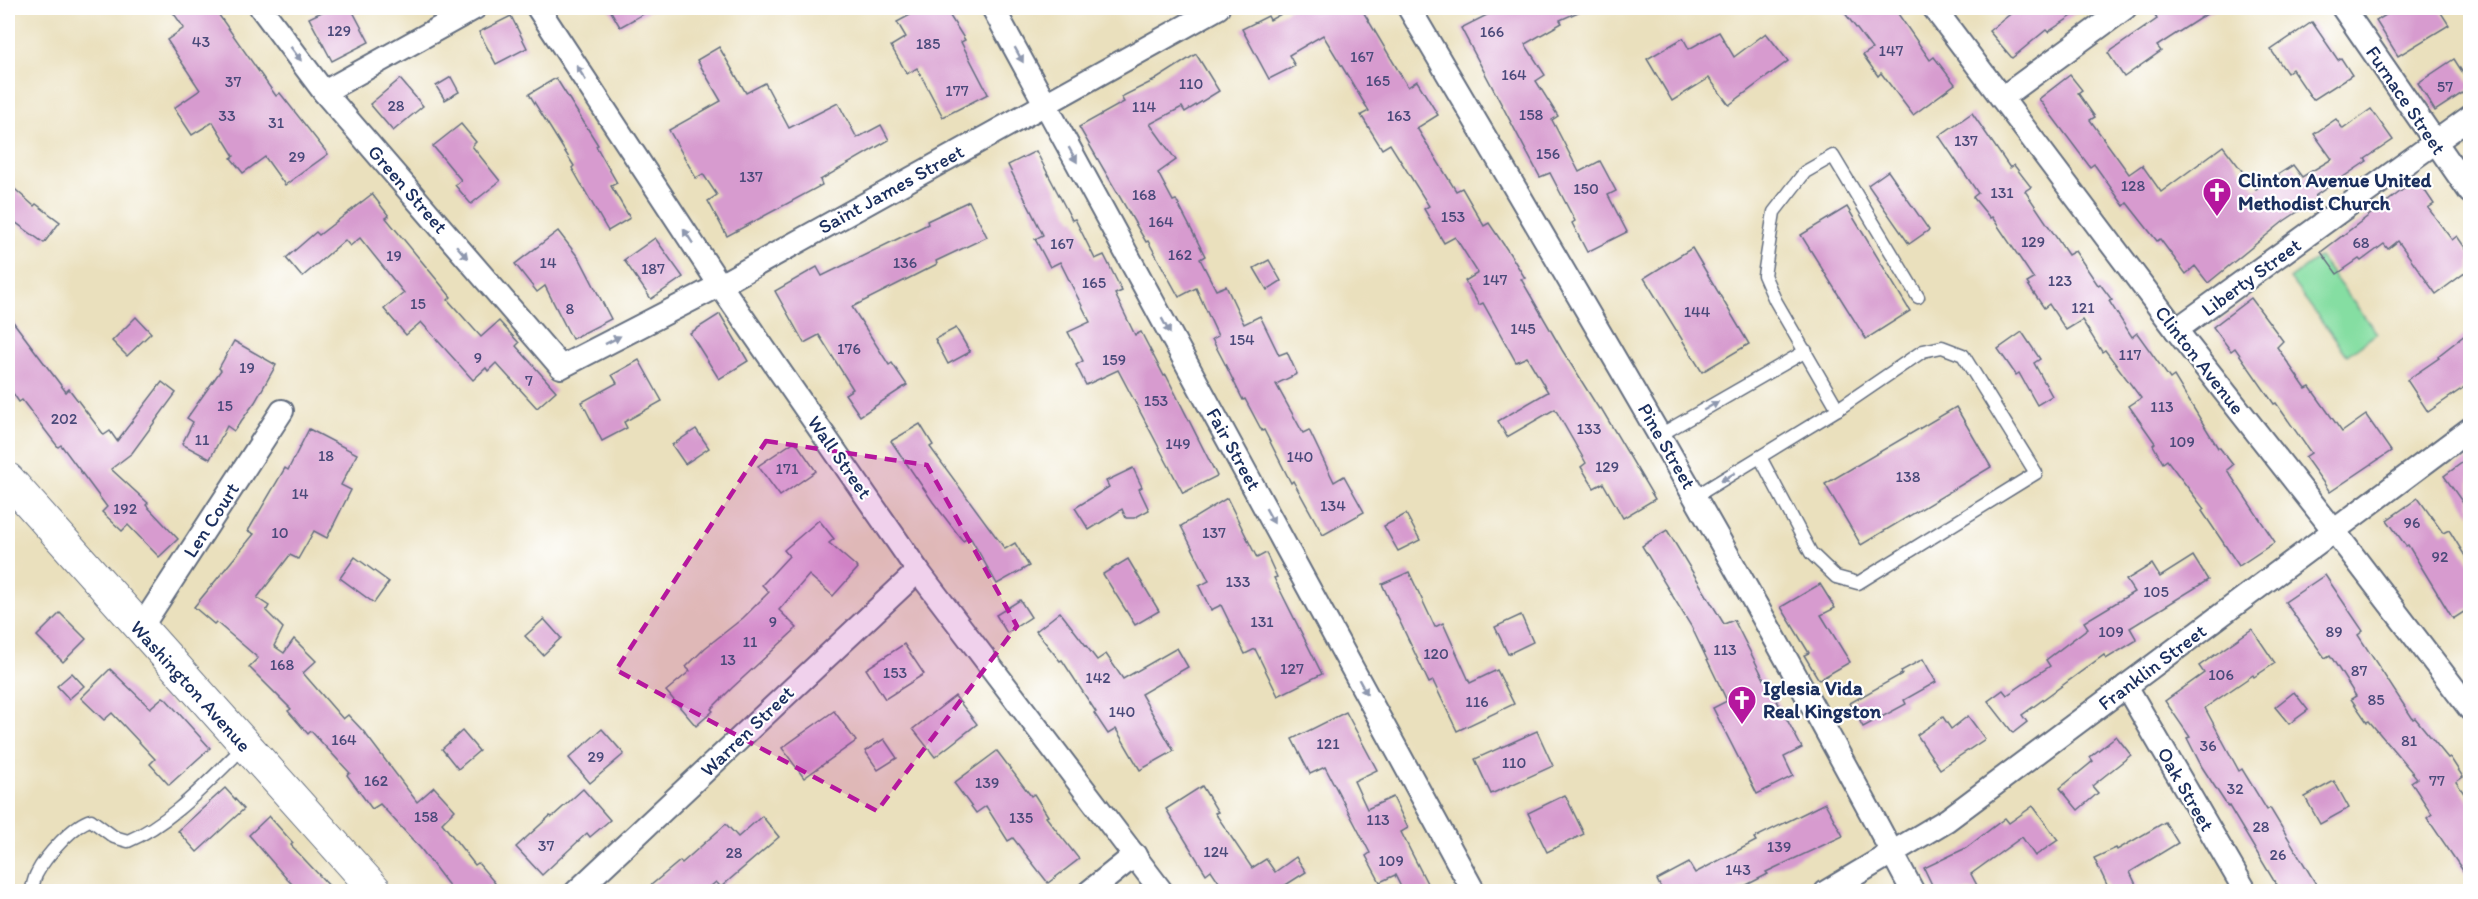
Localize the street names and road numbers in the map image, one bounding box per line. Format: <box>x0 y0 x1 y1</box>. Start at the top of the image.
street label: Furnace Street <box>2361 41 2451 159</box>
street label: Saint James Street <box>814 139 968 239</box>
street label: Green Street <box>363 140 453 239</box>
street label: Liberty Street <box>2197 233 2305 321</box>
street label: Clinton Avenue <box>2150 301 2250 419</box>
street label: Pine Street <box>1633 399 1701 493</box>
street label: Fair Street <box>1201 403 1267 495</box>
street label: Wall Street <box>803 411 878 504</box>
street label: Len Court <box>178 478 244 562</box>
street label: Washington Avenue <box>126 615 256 757</box>
street label: Franklin Street <box>2093 618 2211 715</box>
street label: Warren Street <box>695 680 799 782</box>
street label: Oak Street <box>2152 743 2220 835</box>

